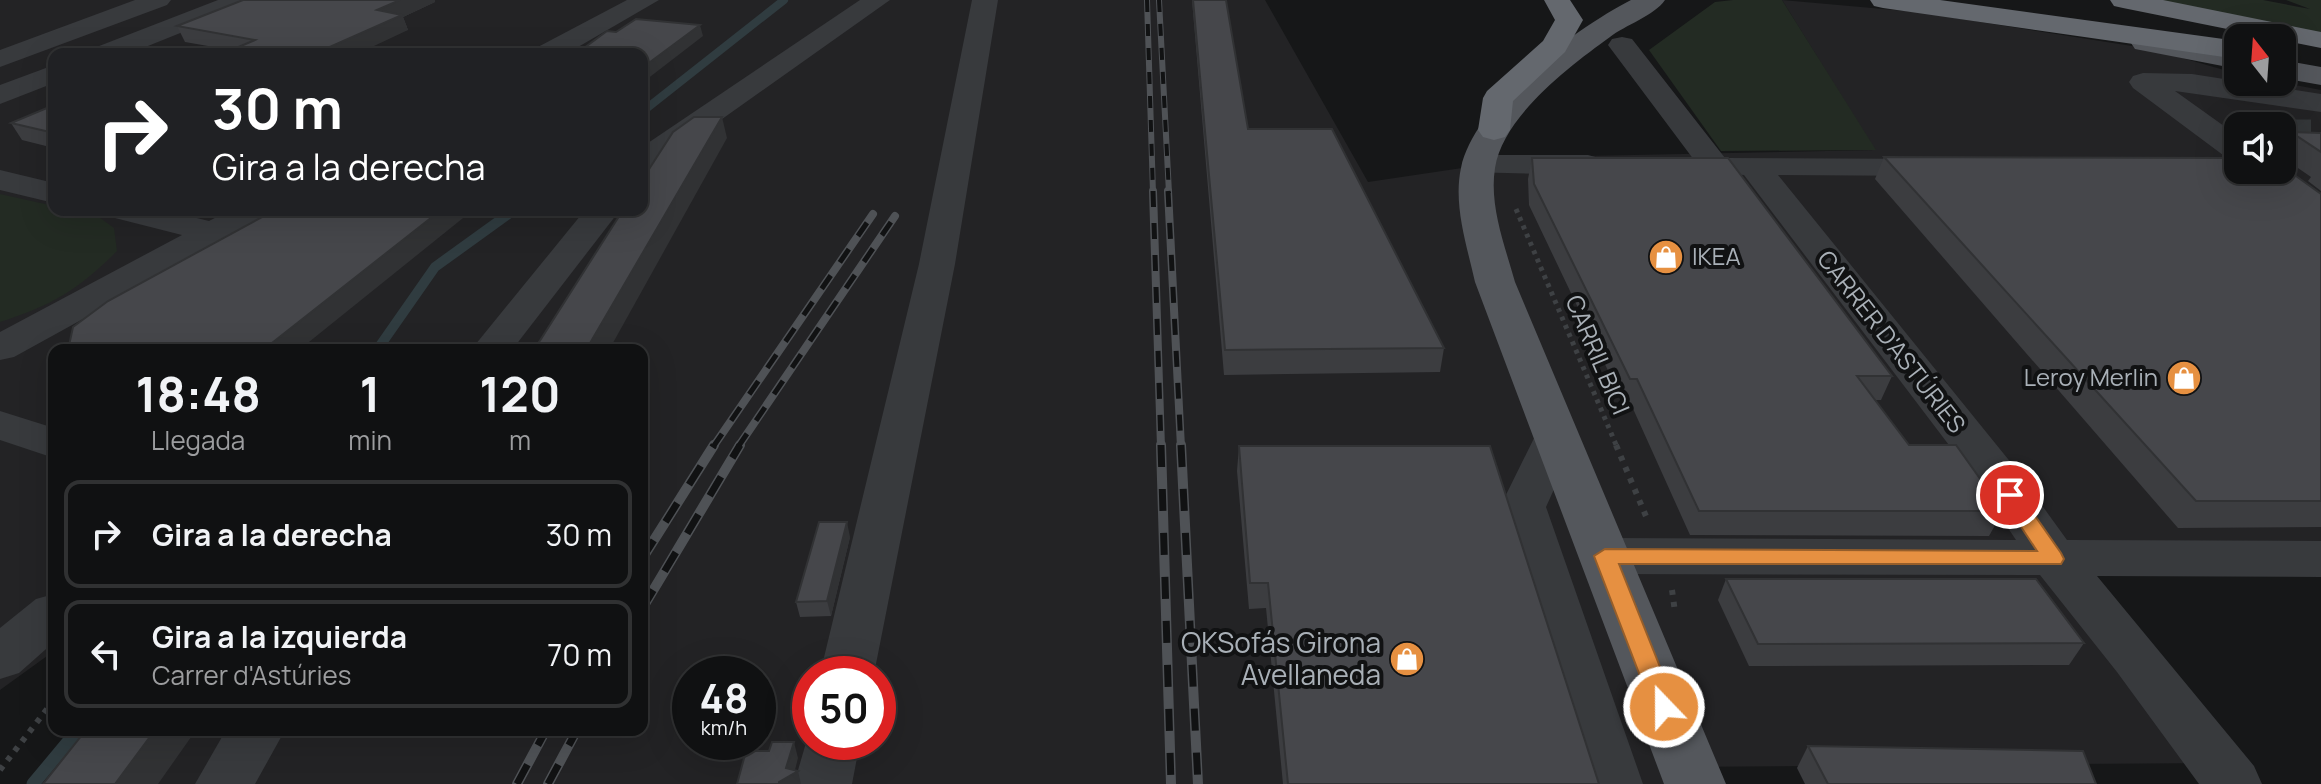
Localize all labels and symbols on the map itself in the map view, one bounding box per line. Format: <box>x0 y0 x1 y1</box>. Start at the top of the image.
north arrow <box>2224 24 2296 96</box>
shop icon: IKEA <box>1647 238 1685 276</box>
place label: IKEA <box>1692 239 1741 272</box>
street label: CARRER D'ASTÚRIES <box>1810 243 1974 439</box>
street label: CARRIL BICI <box>1558 290 1638 419</box>
shop icon: Leroy Merlin <box>2165 359 2203 397</box>
place label: Leroy Merlin <box>2024 360 2158 393</box>
pin <box>1976 461 2044 529</box>
place label: OKSofás Girona Avellaneda <box>1181 623 1381 693</box>
shop icon: OKSofás Girona Avellaneda <box>1388 640 1426 678</box>
speed limit sign: 50 <box>792 656 896 760</box>
position arrow <box>1622 665 1706 749</box>

